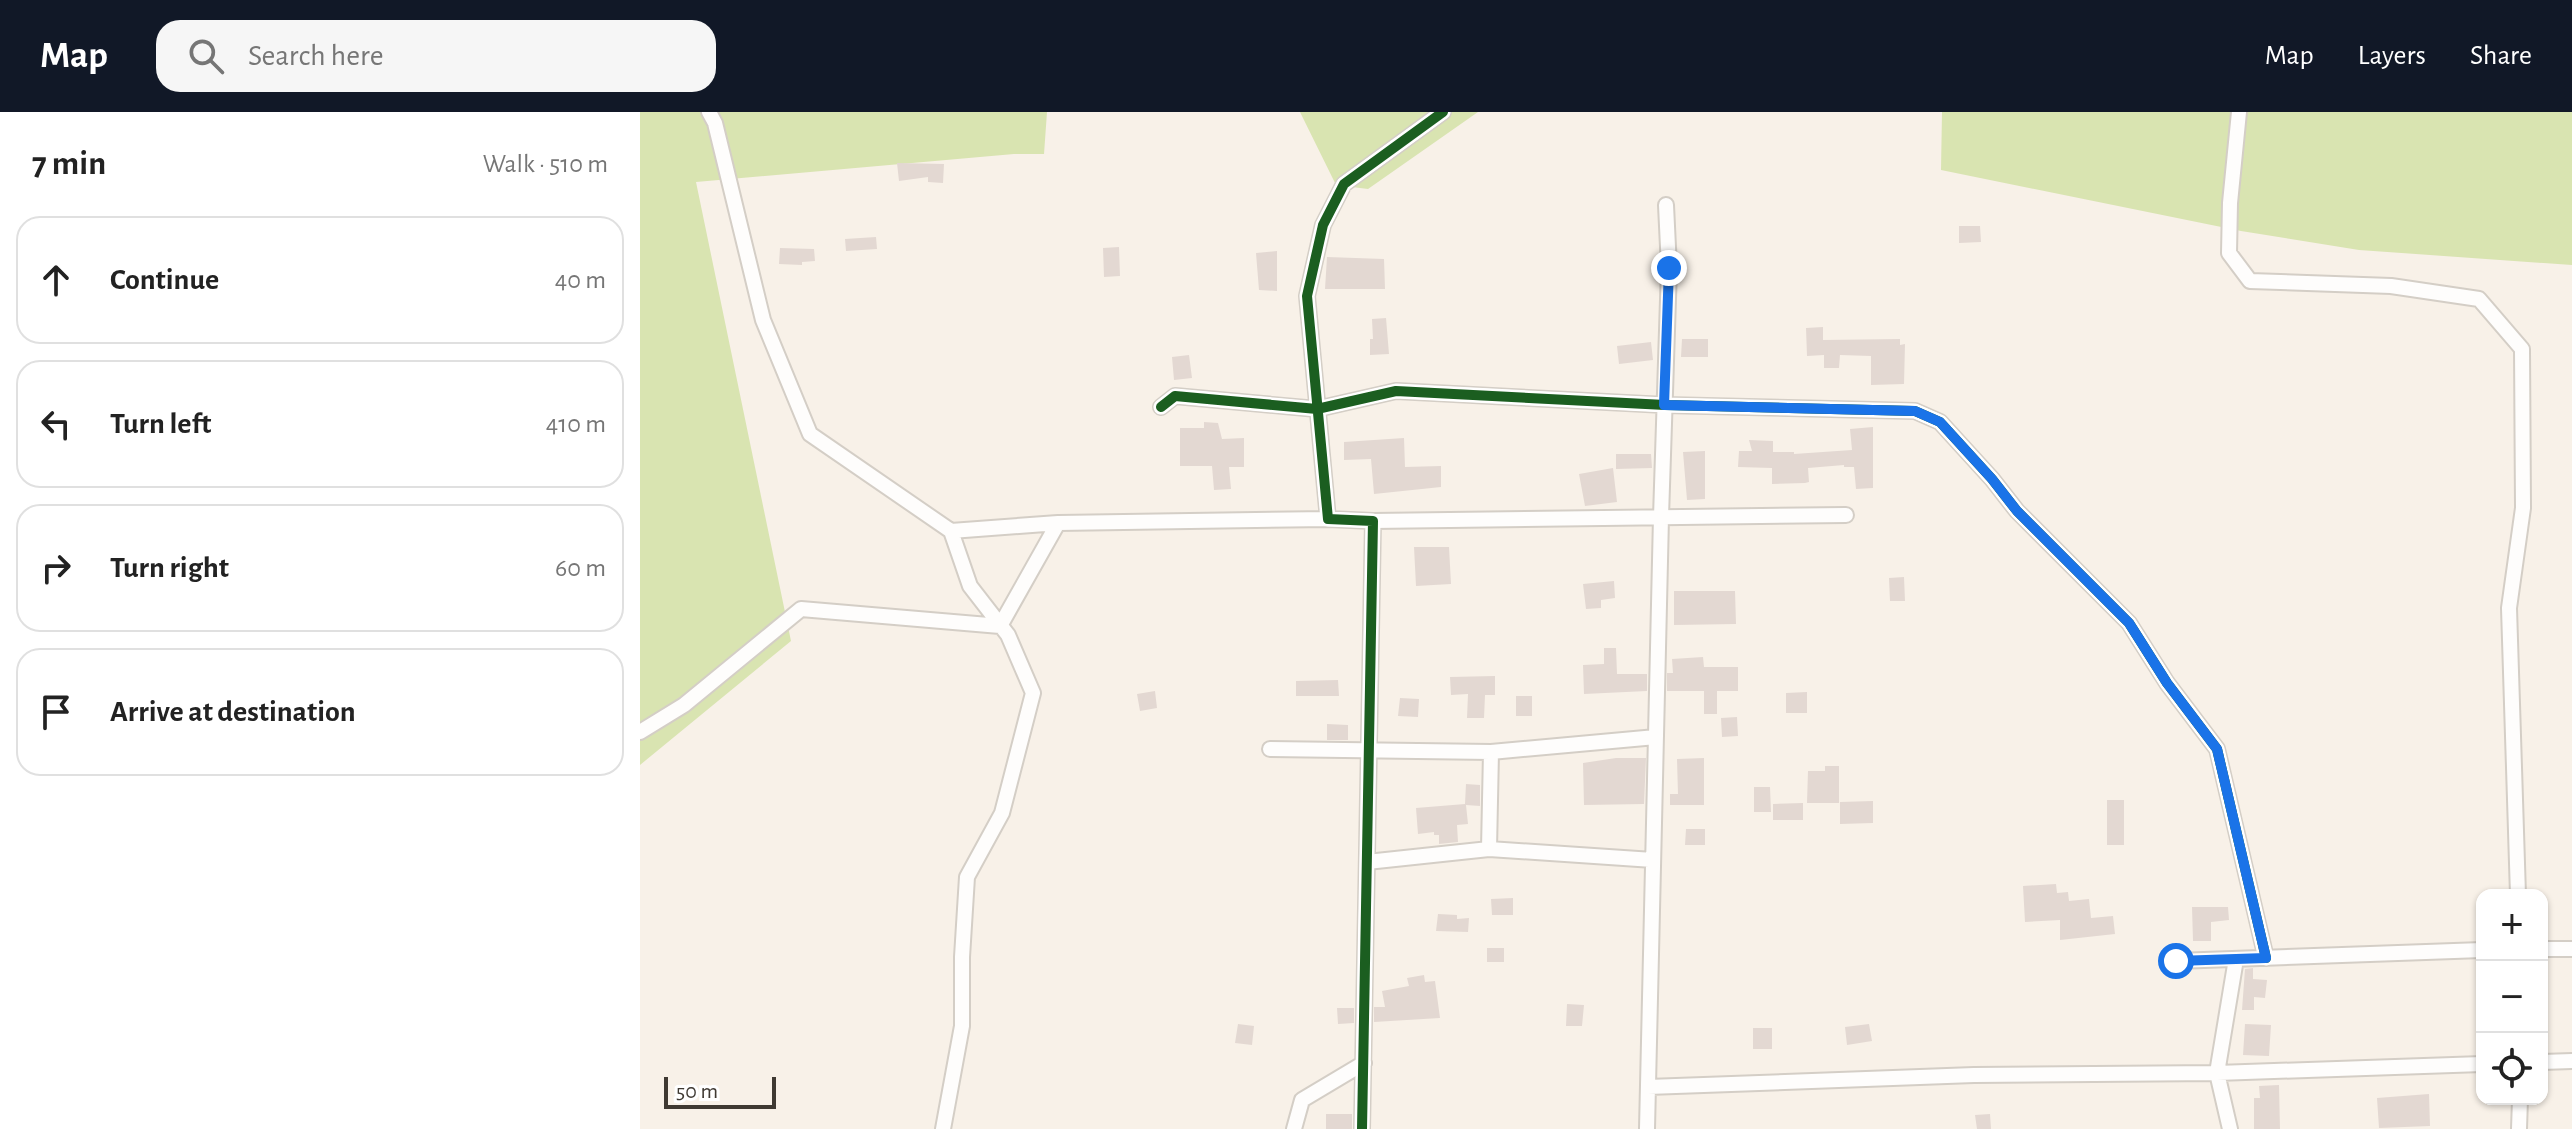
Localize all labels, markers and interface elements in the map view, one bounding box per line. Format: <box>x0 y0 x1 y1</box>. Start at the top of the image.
search box <box>156 20 716 92</box>
icon: search <box>184 34 228 78</box>
text: Map <box>40 37 108 75</box>
text: Search here <box>248 41 384 71</box>
text: Map <box>2265 42 2314 70</box>
text: Layers <box>2358 42 2426 70</box>
text: Share <box>2470 42 2532 70</box>
text: 7 min <box>32 147 106 181</box>
text: Walk · 510 m <box>483 151 608 177</box>
route end <box>1651 250 1687 286</box>
icon: ahead <box>34 258 78 302</box>
text: Continue <box>110 265 219 295</box>
text: 40 m <box>555 267 606 293</box>
icon: left <box>34 402 78 446</box>
text: Turn left <box>110 409 211 439</box>
text: 410 m <box>546 411 606 437</box>
icon: right <box>34 546 78 590</box>
text: Turn right <box>110 553 229 583</box>
text: 60 m <box>555 555 606 581</box>
icon: arrive <box>34 690 78 734</box>
text: Arrive at destination <box>110 697 356 727</box>
map controls <box>2476 889 2548 1105</box>
button: + <box>2476 889 2548 961</box>
route start <box>2158 943 2194 979</box>
button: − <box>2476 961 2548 1033</box>
button: locate <box>2476 1033 2548 1105</box>
scale bar <box>664 1073 776 1109</box>
text: 50 m <box>676 1080 718 1102</box>

